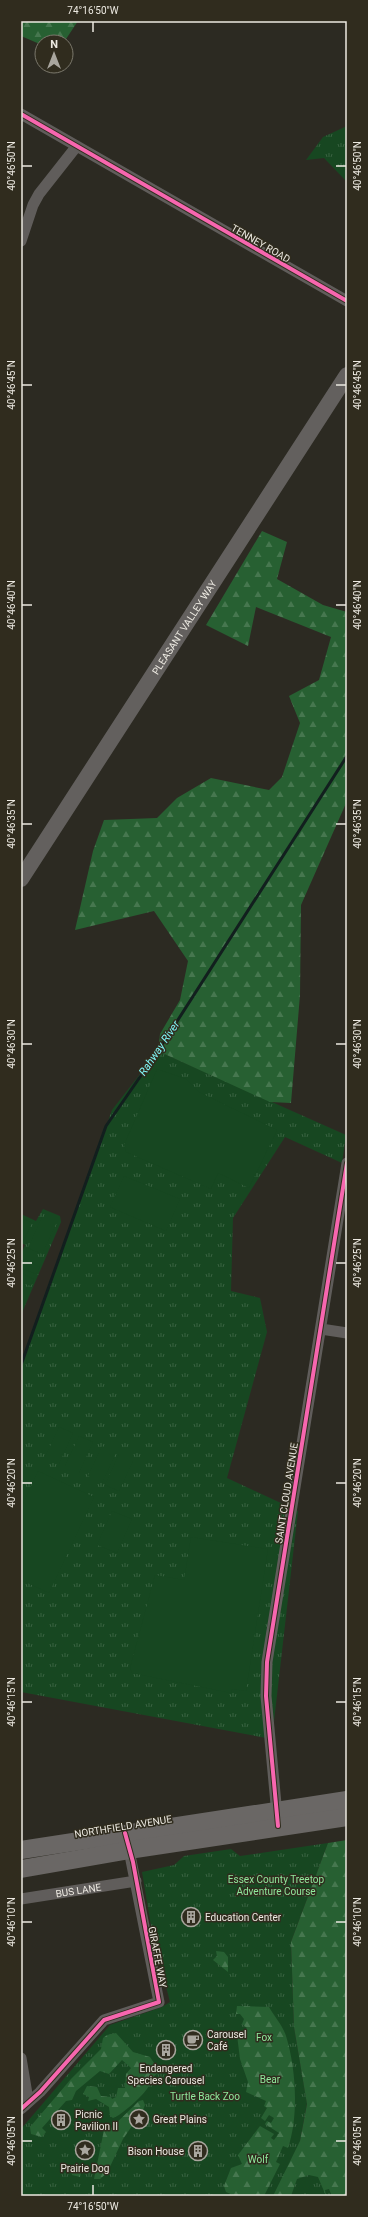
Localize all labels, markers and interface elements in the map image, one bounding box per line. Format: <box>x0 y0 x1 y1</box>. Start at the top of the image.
text: 74°16'50"W <box>67 5 119 16</box>
north arrow <box>34 34 74 74</box>
text: N <box>50 38 58 51</box>
text: 40°46'50"N <box>6 141 17 191</box>
text: 40°46'50"N <box>352 141 363 191</box>
street label: TENNEY ROAD <box>229 222 292 265</box>
text: 40°46'45"N <box>6 360 17 410</box>
text: 40°46'45"N <box>352 360 363 410</box>
street label: PLEASANT VALLEY WAY <box>150 578 219 677</box>
text: 40°46'40"N <box>6 580 17 630</box>
text: 40°46'40"N <box>352 580 363 630</box>
text: 40°46'35"N <box>6 799 17 849</box>
text: 40°46'35"N <box>352 799 363 849</box>
water label: Rahway River <box>136 1018 183 1078</box>
text: 40°46'30"N <box>6 1019 17 1069</box>
text: 40°46'30"N <box>352 1019 363 1069</box>
text: 40°46'25"N <box>6 1238 17 1288</box>
text: 40°46'25"N <box>352 1238 363 1288</box>
street label: SAINT CLOUD AVENUE <box>273 1442 300 1544</box>
text: 40°46'20"N <box>6 1458 17 1508</box>
text: 40°46'20"N <box>352 1458 363 1508</box>
text: 40°46'15"N <box>6 1677 17 1727</box>
text: 40°46'15"N <box>352 1677 363 1727</box>
street label: NORTHFIELD AVENUE <box>73 1813 173 1840</box>
park label: Essex County Treetop Adventure Course <box>228 1874 325 1897</box>
street label: BUS LANE <box>55 1881 102 1900</box>
text: 40°46'10"N <box>6 1897 17 1947</box>
text: 40°46'10"N <box>352 1897 363 1947</box>
building icon: Education Center <box>180 1906 202 1928</box>
place label: Education Center <box>205 1912 282 1923</box>
street label: GIRAFFE WAY <box>146 1926 169 1989</box>
cafe icon: Carousel Café <box>182 2029 204 2051</box>
place label: Carousel Café <box>207 2029 246 2052</box>
park label: Fox <box>256 2032 272 2043</box>
building icon: Endangered Species Carousel <box>155 2039 177 2061</box>
place label: Endangered Species Carousel <box>128 2063 204 2086</box>
park label: Bear <box>260 2074 281 2085</box>
park label: Turtle Back Zoo <box>170 2091 240 2102</box>
place icon: Great Plains <box>128 2108 150 2130</box>
building icon: Picnic Pavilion II <box>50 2109 72 2131</box>
place label: Picnic Pavilion II <box>75 2109 118 2132</box>
place label: Great Plains <box>153 2114 207 2125</box>
text: 40°46'05"N <box>6 2116 17 2166</box>
text: 40°46'05"N <box>352 2116 363 2166</box>
place icon: Prairie Dog <box>74 2139 96 2161</box>
building icon: Bison House <box>187 2140 209 2162</box>
place label: Bison House <box>128 2146 184 2157</box>
park label: Wolf <box>248 2154 269 2165</box>
place label: Prairie Dog <box>61 2163 109 2174</box>
text: 74°16'50"W <box>67 2201 119 2212</box>

